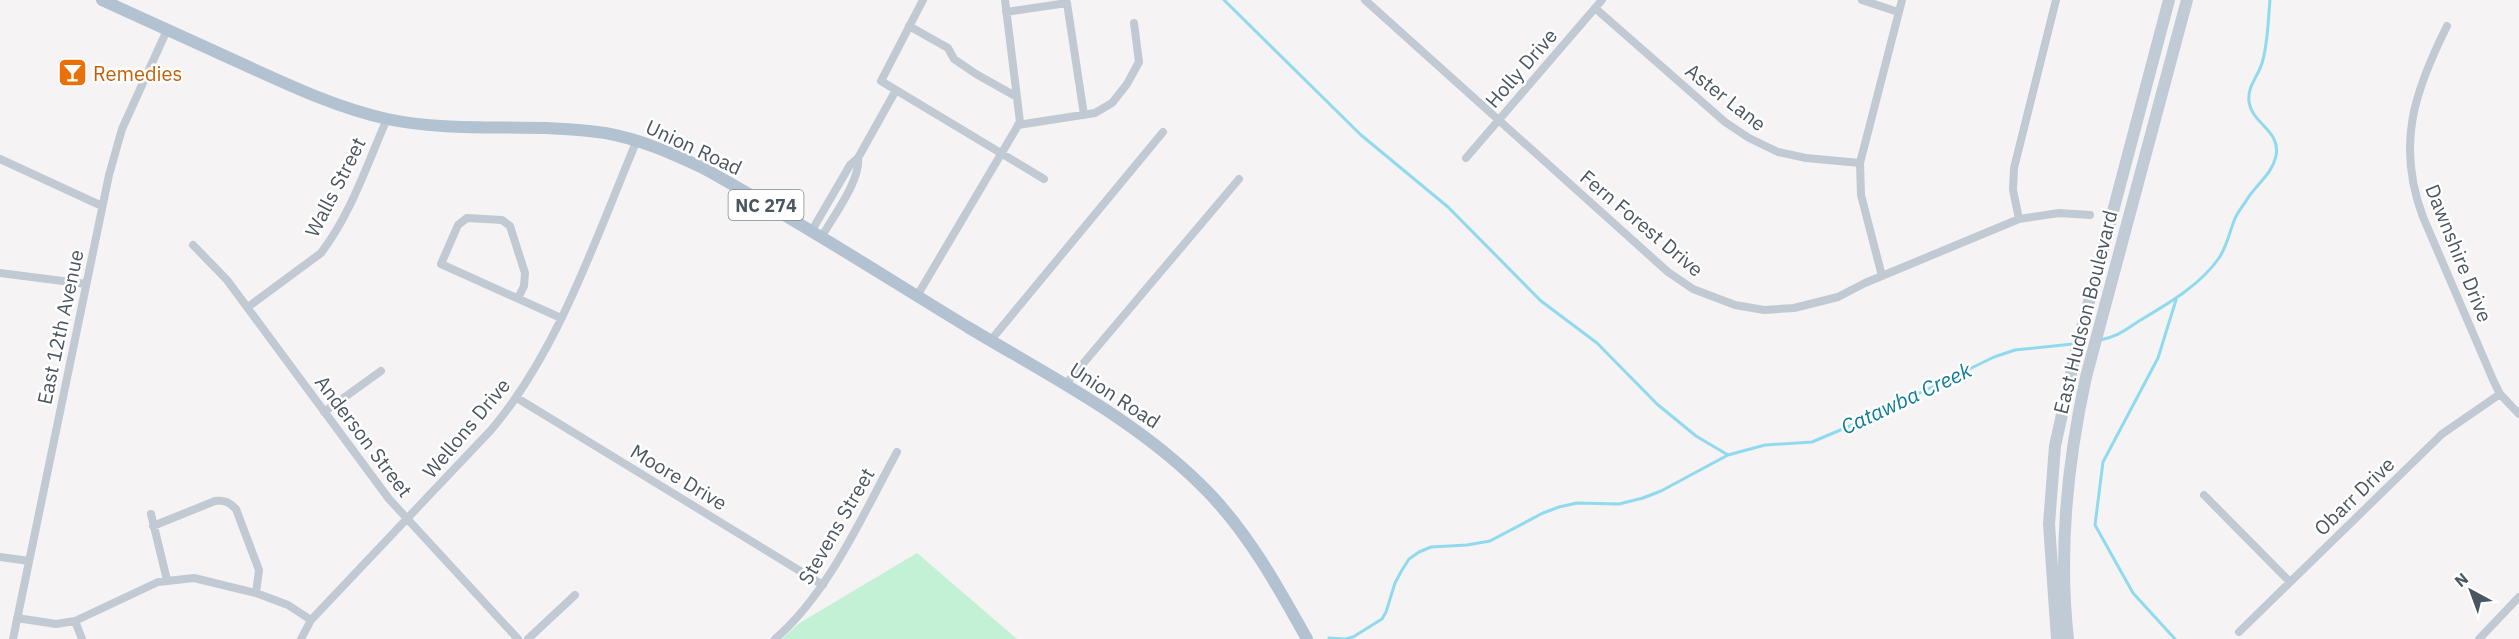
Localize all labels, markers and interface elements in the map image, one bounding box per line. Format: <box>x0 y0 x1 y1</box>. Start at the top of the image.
street label: Holly Drive <box>1479 23 1563 113</box>
bar icon: Remedies <box>56 57 88 89</box>
street label: Aster Lane <box>1680 57 1772 137</box>
place label: Remedies <box>93 60 182 87</box>
street label: Union Road <box>642 113 746 181</box>
street label: Walls Street <box>298 133 372 241</box>
street label: Fern Forest Drive <box>1575 164 1709 283</box>
street label: Dawnshire Drive <box>2419 180 2499 326</box>
road number: NC 274 <box>728 190 804 220</box>
street label: East Hudson Boulevard <box>2047 207 2123 417</box>
street label: East 12th Avenue <box>30 247 90 407</box>
water label: Catawba Creek <box>1836 355 1977 440</box>
street label: Union Road <box>1064 356 1166 434</box>
street label: Anderson Street <box>309 370 419 502</box>
street label: Wellons Drive <box>416 372 516 484</box>
street label: Moore Drive <box>626 438 732 516</box>
street label: Obarr Drive <box>2308 451 2400 541</box>
street label: Stevens Street <box>792 463 880 589</box>
north arrow <box>2441 561 2501 621</box>
text: N <box>2450 568 2472 591</box>

